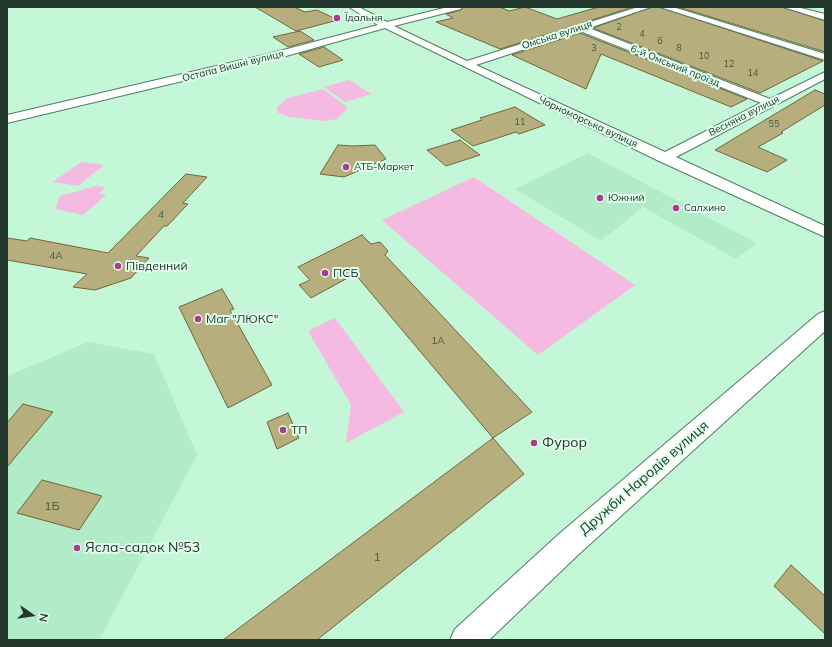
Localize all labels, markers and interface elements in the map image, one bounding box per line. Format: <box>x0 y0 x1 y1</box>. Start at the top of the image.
place label: Їдальня <box>345 12 383 24</box>
marker: Їдальня <box>332 13 342 23</box>
street label: Омська вулиця <box>520 18 594 52</box>
house number: 2 <box>616 22 622 32</box>
house number: 4 <box>639 29 645 39</box>
house number: 6 <box>657 36 663 46</box>
house number: 3 <box>591 43 597 53</box>
street label: 6-й Омський проїзд <box>629 43 721 89</box>
house number: 8 <box>676 43 682 53</box>
street label: Остапа Вишні вулиця <box>181 48 285 84</box>
house number: 10 <box>699 51 709 61</box>
house number: 12 <box>724 59 734 69</box>
house number: 14 <box>748 68 758 78</box>
street label: Весняна вулиця <box>707 93 781 139</box>
street label: Чорноморська вулиця <box>537 94 639 150</box>
house number: 11 <box>515 117 525 127</box>
house number: 55 <box>769 119 779 129</box>
place label: АТБ-Маркет <box>354 161 414 173</box>
marker: АТБ-Маркет <box>341 162 351 172</box>
place label: Южний <box>608 192 644 204</box>
marker: Южний <box>595 193 605 203</box>
place label: Салхино <box>684 202 726 214</box>
marker: Салхино <box>671 203 681 213</box>
house number: 4 <box>158 209 164 221</box>
house number: 4А <box>49 250 63 262</box>
place label: Південний <box>126 259 188 273</box>
marker: Південний <box>113 261 123 271</box>
place label: ПСБ <box>333 266 359 280</box>
marker: ПСБ <box>320 268 330 278</box>
place label: Маг "ЛЮКС" <box>206 312 279 326</box>
marker: Маг "ЛЮКС" <box>193 314 203 324</box>
house number: 1А <box>431 335 445 347</box>
street label: Дружби Народів вулиця <box>576 417 712 539</box>
place label: ТП <box>291 423 307 437</box>
marker: ТП <box>278 425 288 435</box>
place label: Фурор <box>542 435 587 451</box>
marker: Фурор <box>529 438 539 448</box>
house number: 1Б <box>44 499 60 513</box>
place label: Ясла-садок №53 <box>85 540 200 556</box>
marker: Ясла-садок №53 <box>72 543 82 553</box>
house number: 1 <box>373 550 381 564</box>
north arrow <box>12 595 52 635</box>
text: N <box>36 612 51 623</box>

